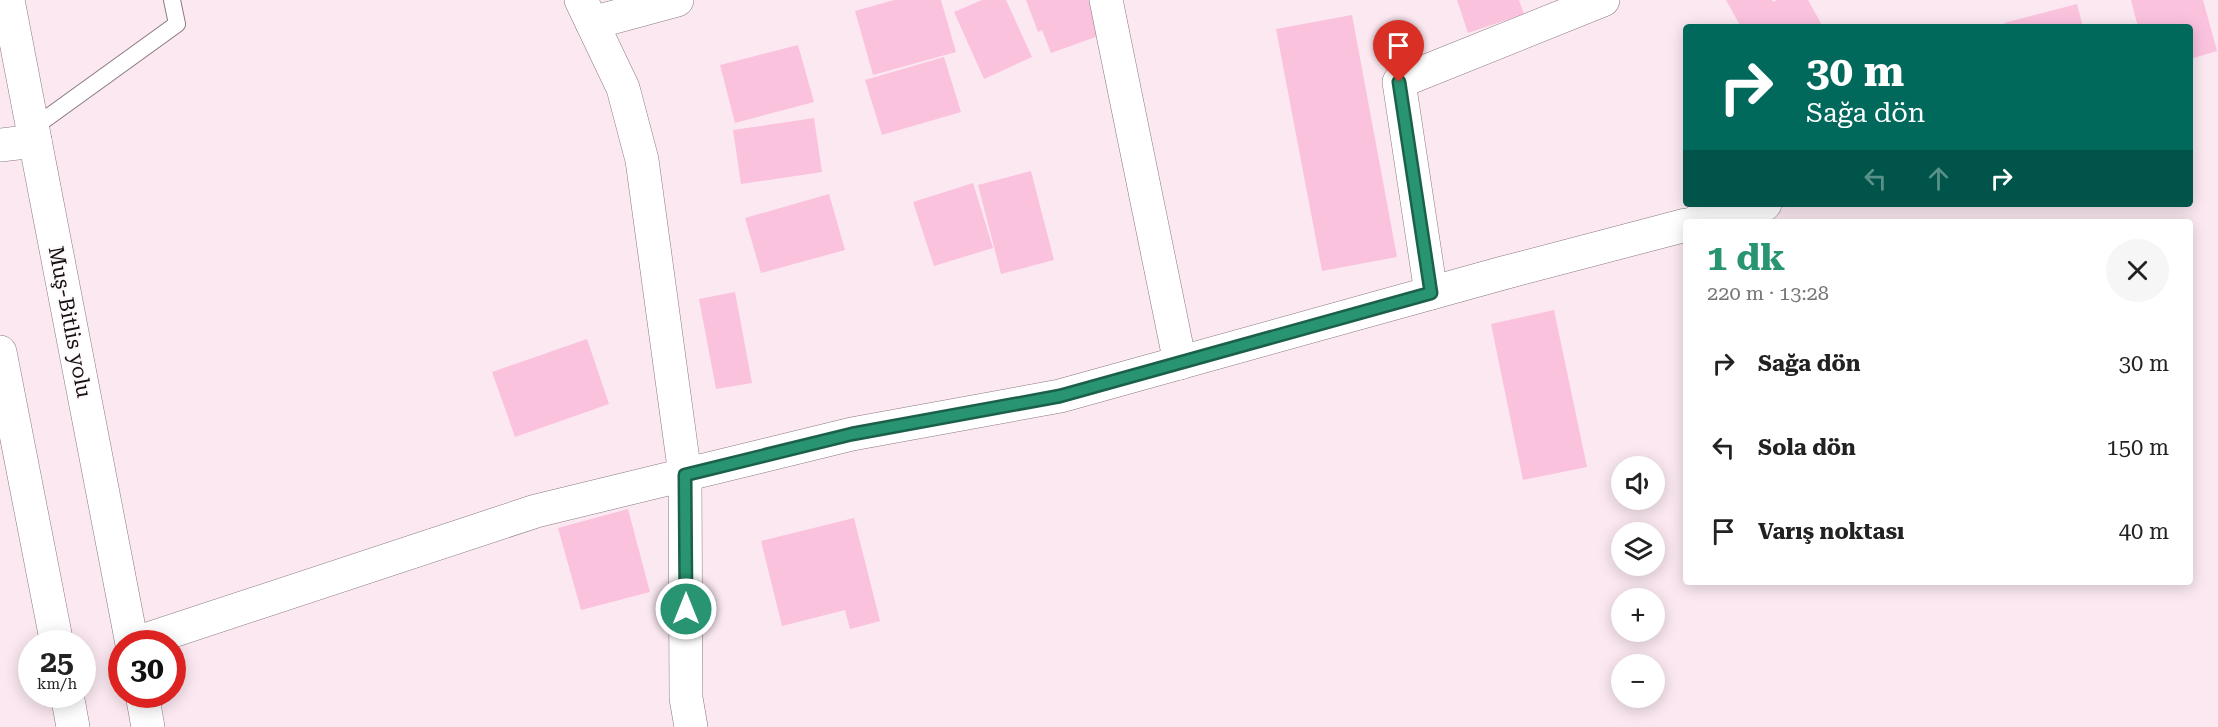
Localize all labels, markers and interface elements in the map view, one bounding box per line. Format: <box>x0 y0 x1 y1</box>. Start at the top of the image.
pin <box>1373 20 1424 82</box>
icon: arrive <box>1382 29 1415 62</box>
text: 30 m <box>1806 47 1904 96</box>
icon: right <box>1707 48 1785 126</box>
text: Sağa dön <box>1806 97 1925 129</box>
icon: left <box>1859 162 1892 195</box>
icon: ahead <box>1922 162 1955 195</box>
icon: right <box>1985 162 2018 195</box>
text: 1 dk <box>1707 237 1785 279</box>
button: close <box>2106 239 2169 302</box>
street label: Muş-Bitlis yolu <box>44 244 96 400</box>
text: 220 m · 13:28 <box>1707 281 1829 305</box>
icon: right <box>1707 347 1740 380</box>
text: Sağa dön <box>1758 351 1860 376</box>
text: 30 m <box>2119 351 2169 376</box>
icon: left <box>1707 431 1740 464</box>
text: Sola dön <box>1758 435 1856 460</box>
text: 150 m <box>2106 435 2169 460</box>
map controls <box>1611 456 1665 708</box>
button: sound <box>1611 456 1665 510</box>
icon: arrive <box>1707 515 1740 548</box>
text: Varış noktası <box>1758 519 1904 544</box>
text: 40 m <box>2119 519 2169 544</box>
button: layers <box>1611 522 1665 576</box>
position arrow <box>654 577 718 641</box>
button: + <box>1611 588 1665 642</box>
speed limit sign: 30 <box>108 630 186 708</box>
text: 25 <box>40 644 74 679</box>
button: − <box>1611 654 1665 708</box>
text: km/h <box>37 675 77 693</box>

